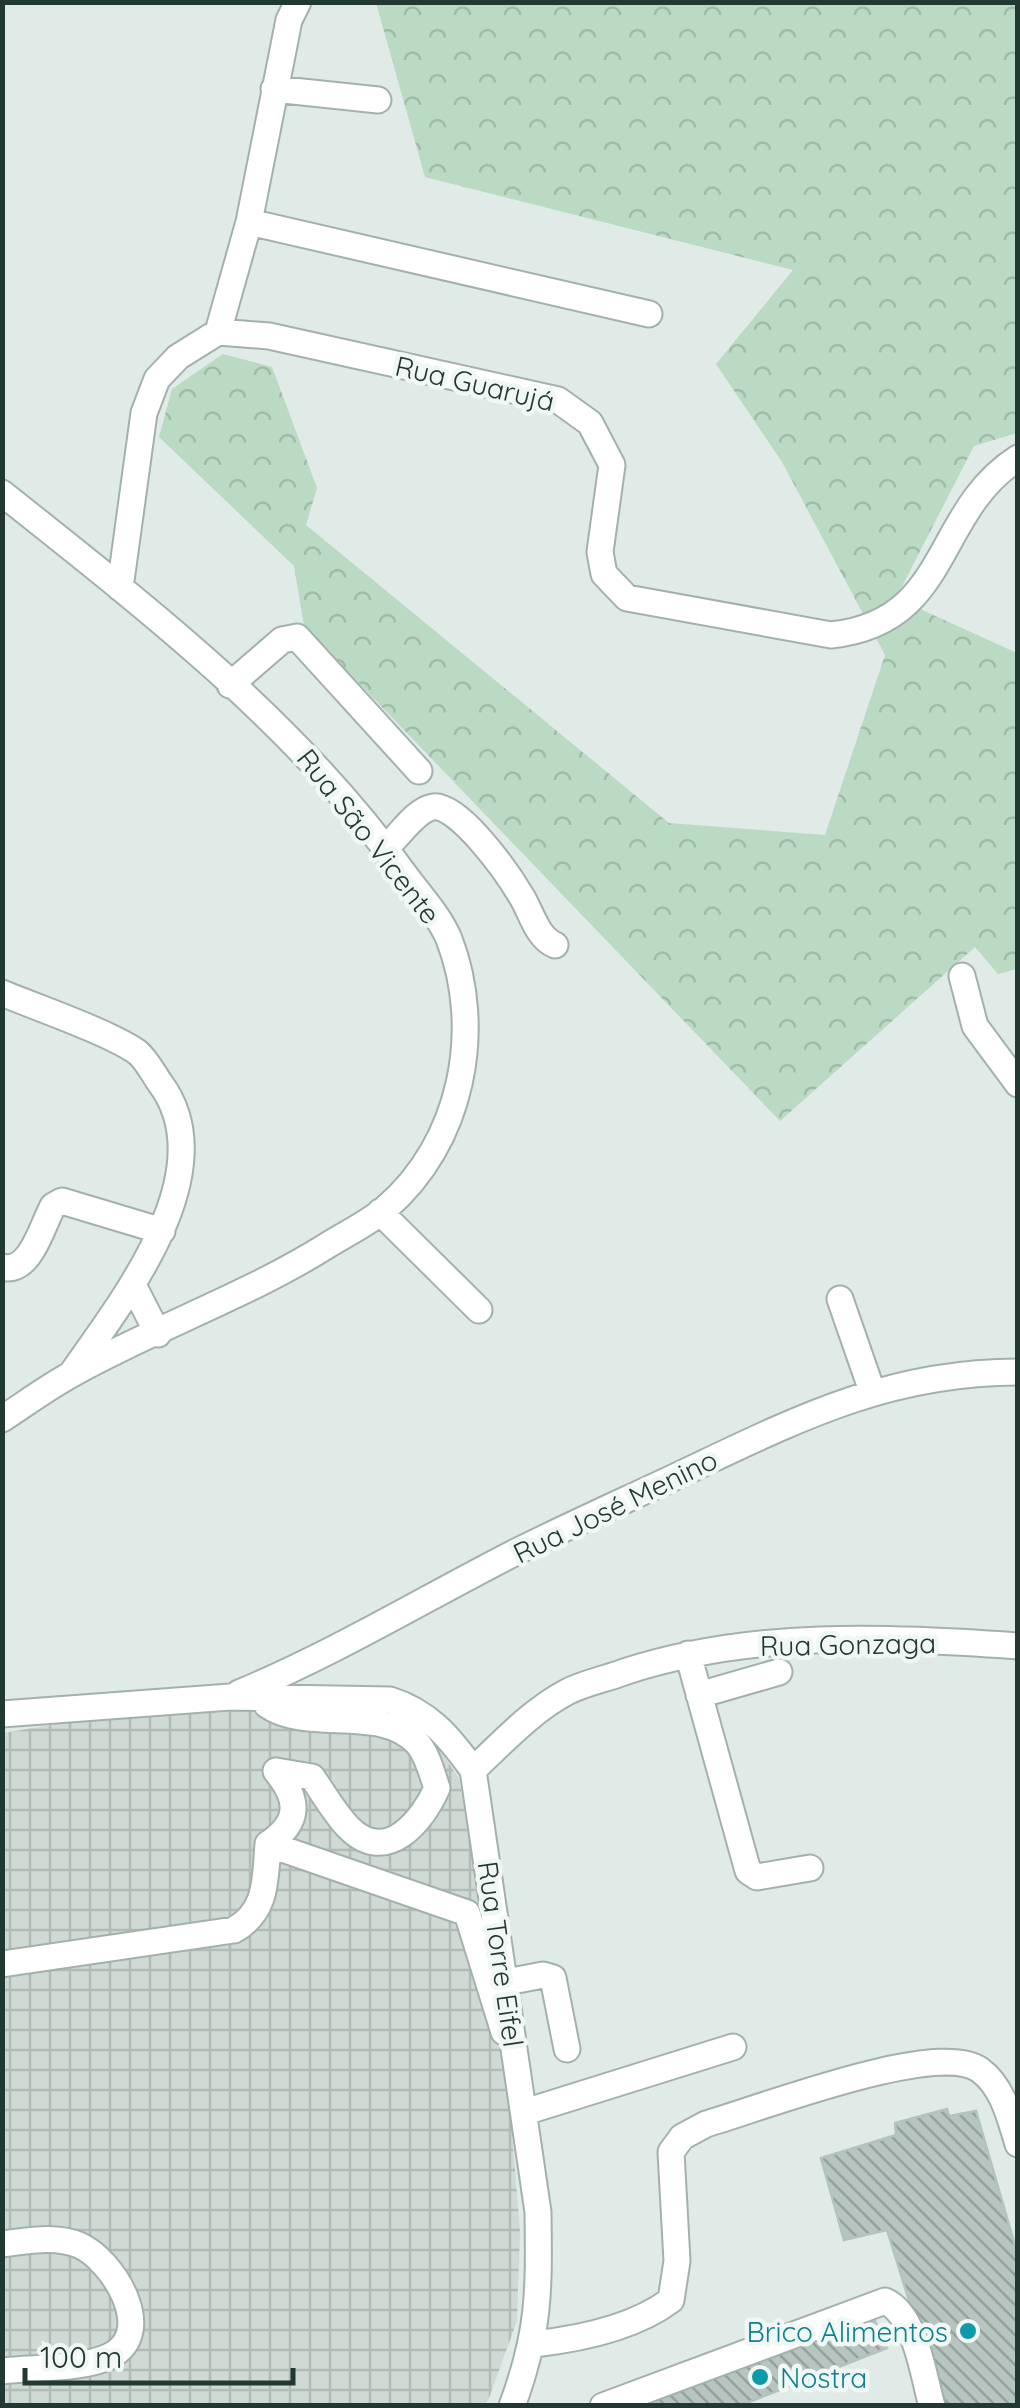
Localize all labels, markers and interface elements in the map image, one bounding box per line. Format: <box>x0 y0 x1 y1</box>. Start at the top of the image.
street label: Rua Guarujá <box>392 348 558 418</box>
street label: Rua São Vicente <box>290 741 448 931</box>
street label: Rua José Menino <box>507 1441 723 1571</box>
street label: Rua Gonzaga <box>760 1625 936 1663</box>
street label: Rua Torre Eifel <box>471 1859 531 2049</box>
place label: Brico Alimentos <box>746 2314 948 2349</box>
marker: Brico Alimentos <box>957 2320 979 2342</box>
scale bar <box>25 2323 292 2385</box>
text: 100 m <box>40 2338 122 2376</box>
place label: Nostra <box>780 2360 867 2395</box>
marker: Nostra <box>749 2366 771 2388</box>

